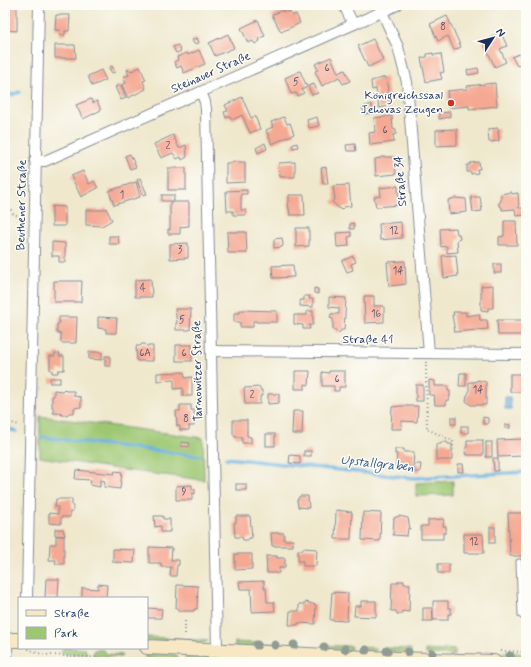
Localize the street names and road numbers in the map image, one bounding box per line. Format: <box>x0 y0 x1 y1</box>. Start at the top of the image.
street label: Steinauer Straße <box>169 48 253 98</box>
street label: Straße 34 <box>391 155 411 207</box>
street label: Beuthener Straße <box>13 159 31 251</box>
street label: Tarnowitzer Straße <box>189 320 207 422</box>
street label: Straße 41 <box>343 332 393 348</box>

